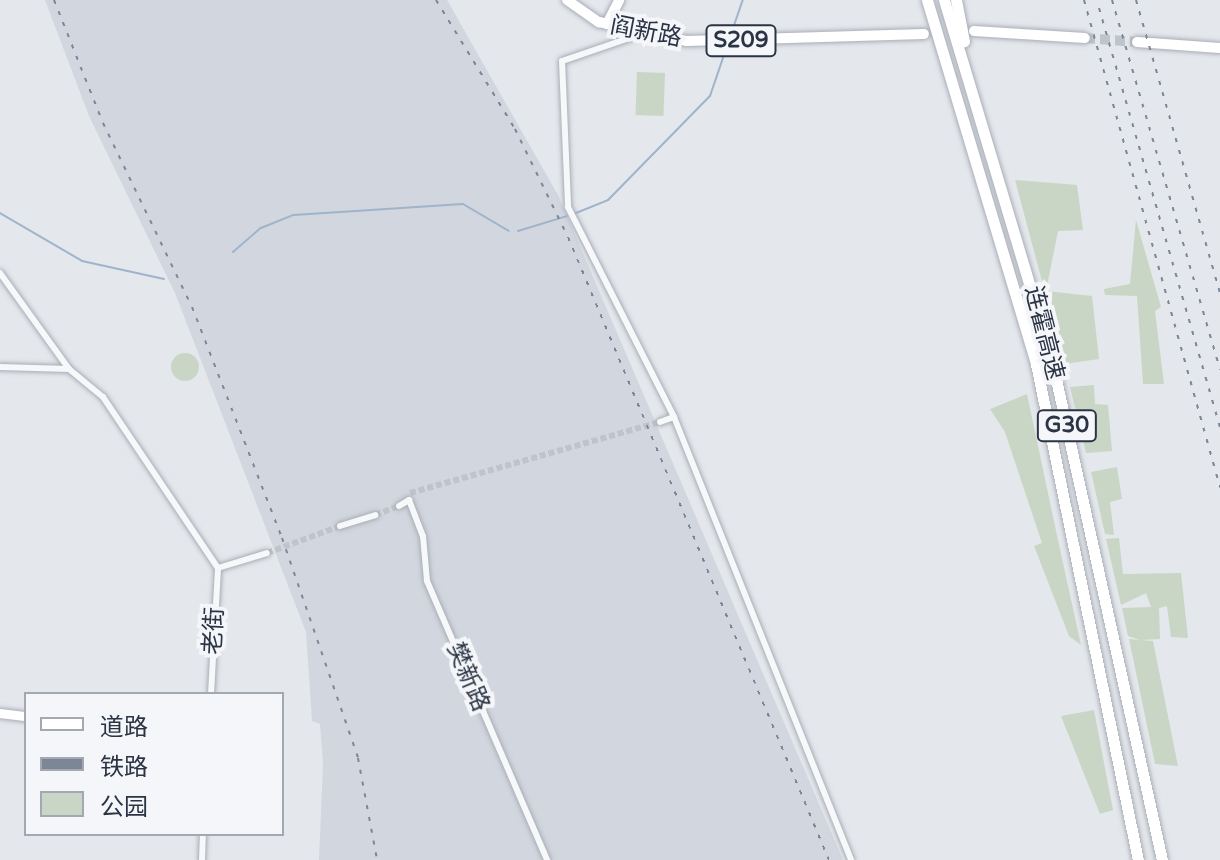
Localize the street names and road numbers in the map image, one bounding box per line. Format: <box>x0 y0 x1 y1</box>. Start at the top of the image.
street label: 阎新路 <box>608 11 684 53</box>
road number: S209 <box>705 23 777 59</box>
street label: 连霍高速 <box>1018 283 1070 383</box>
road number: G30 <box>1035 408 1099 444</box>
street label: 老街 <box>198 606 230 656</box>
street label: 樊新路 <box>441 638 495 716</box>

